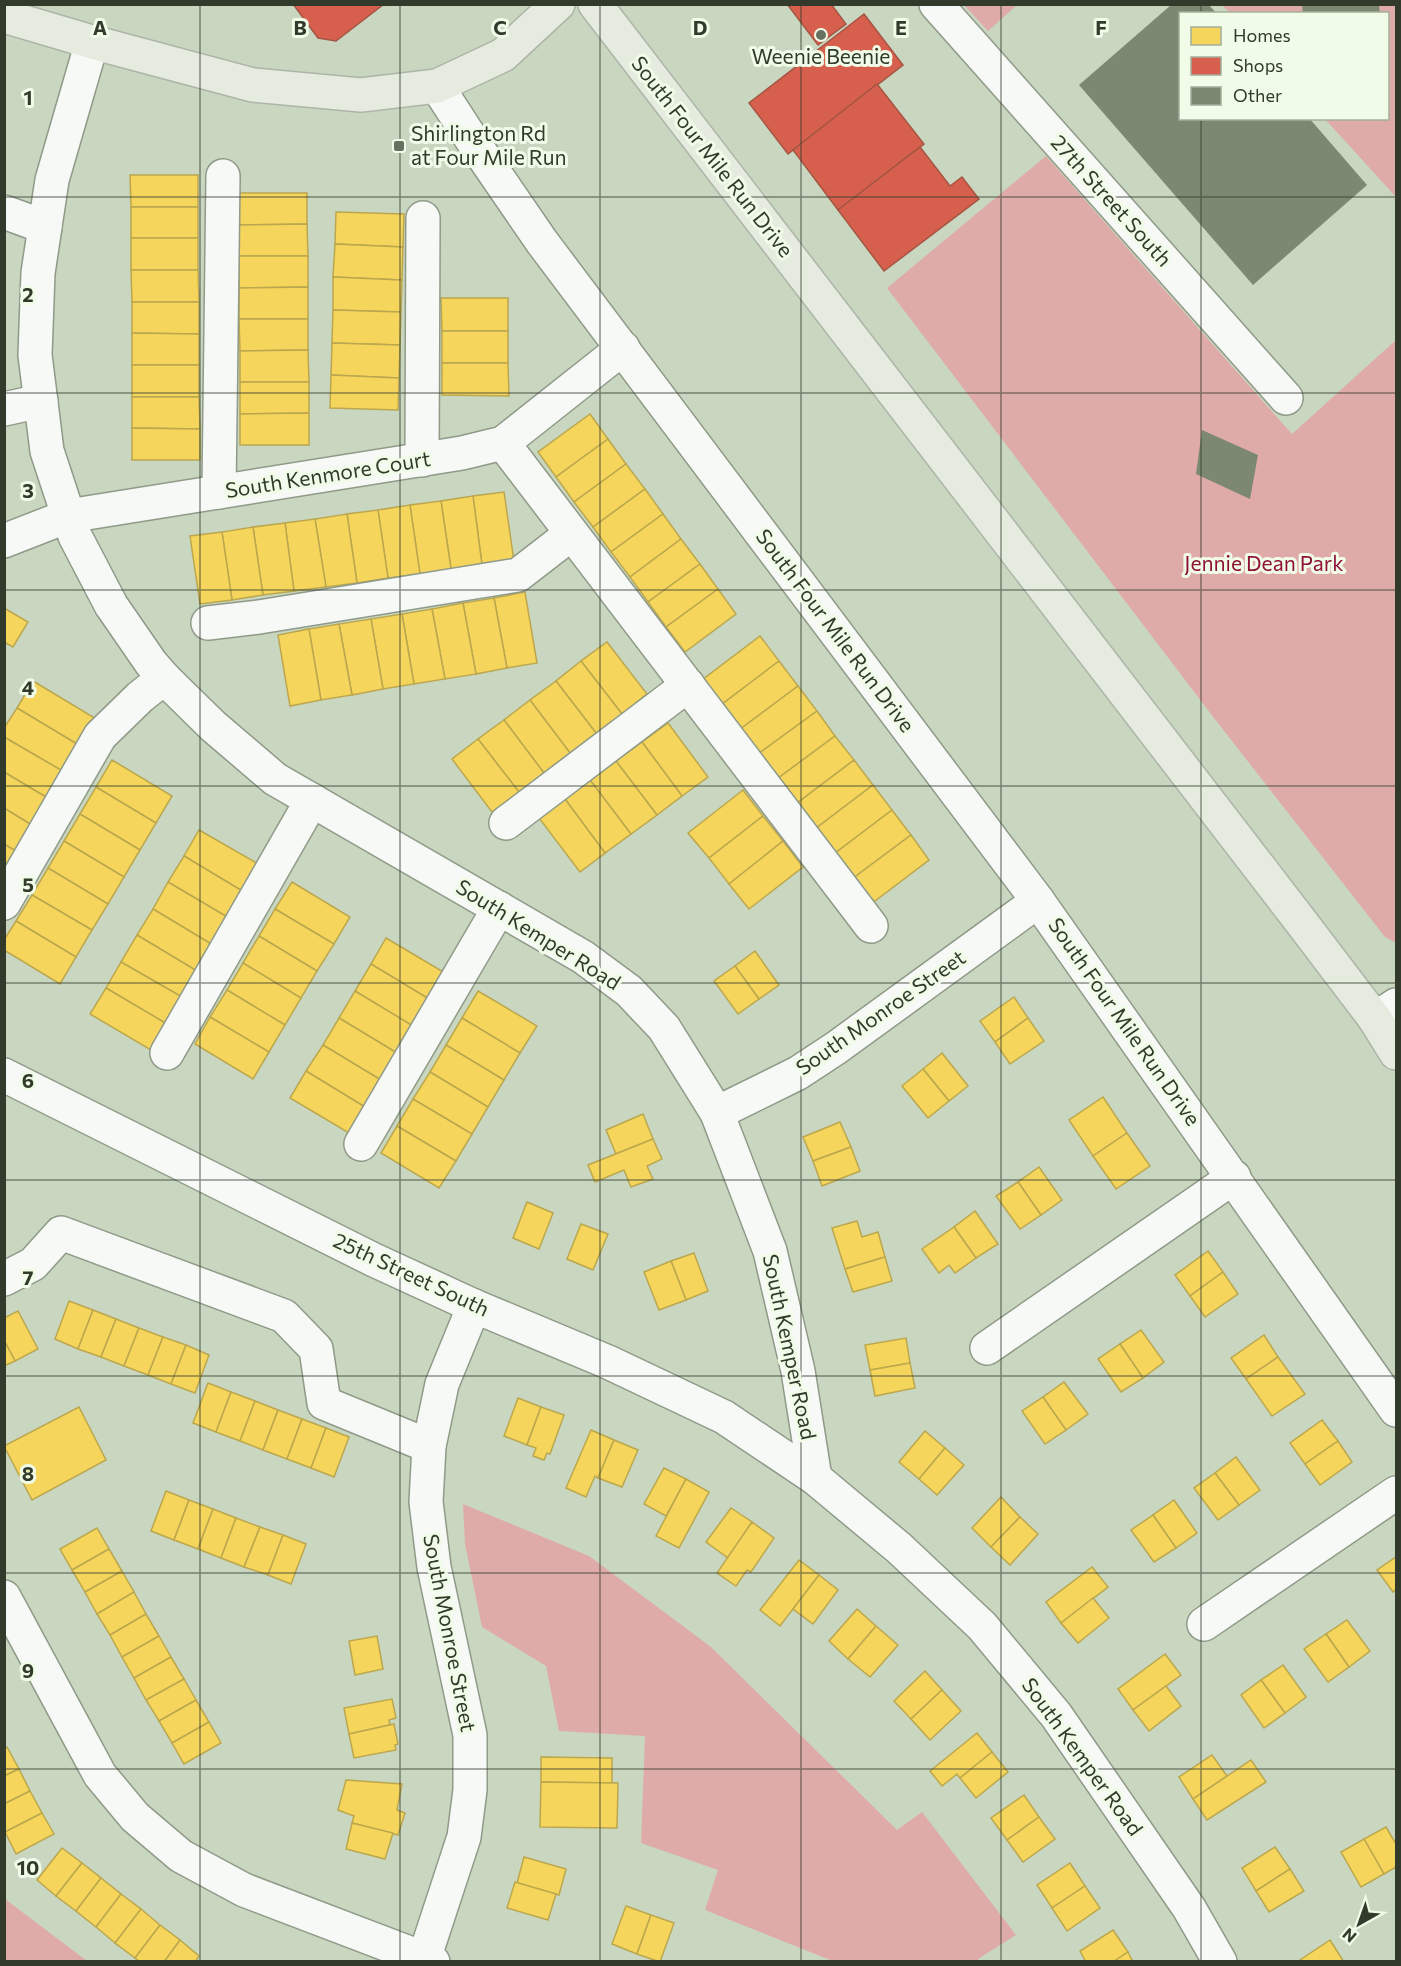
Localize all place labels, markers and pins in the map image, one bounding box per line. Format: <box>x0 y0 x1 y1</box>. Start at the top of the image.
marker: Weenie Beenie <box>814 28 828 42</box>
place label: Weenie Beenie <box>752 43 890 68</box>
place label: Shirlington Rd at Four Mile Run <box>411 120 567 169</box>
marker: Shirlington Rd at Four Mile Run <box>392 139 406 153</box>

